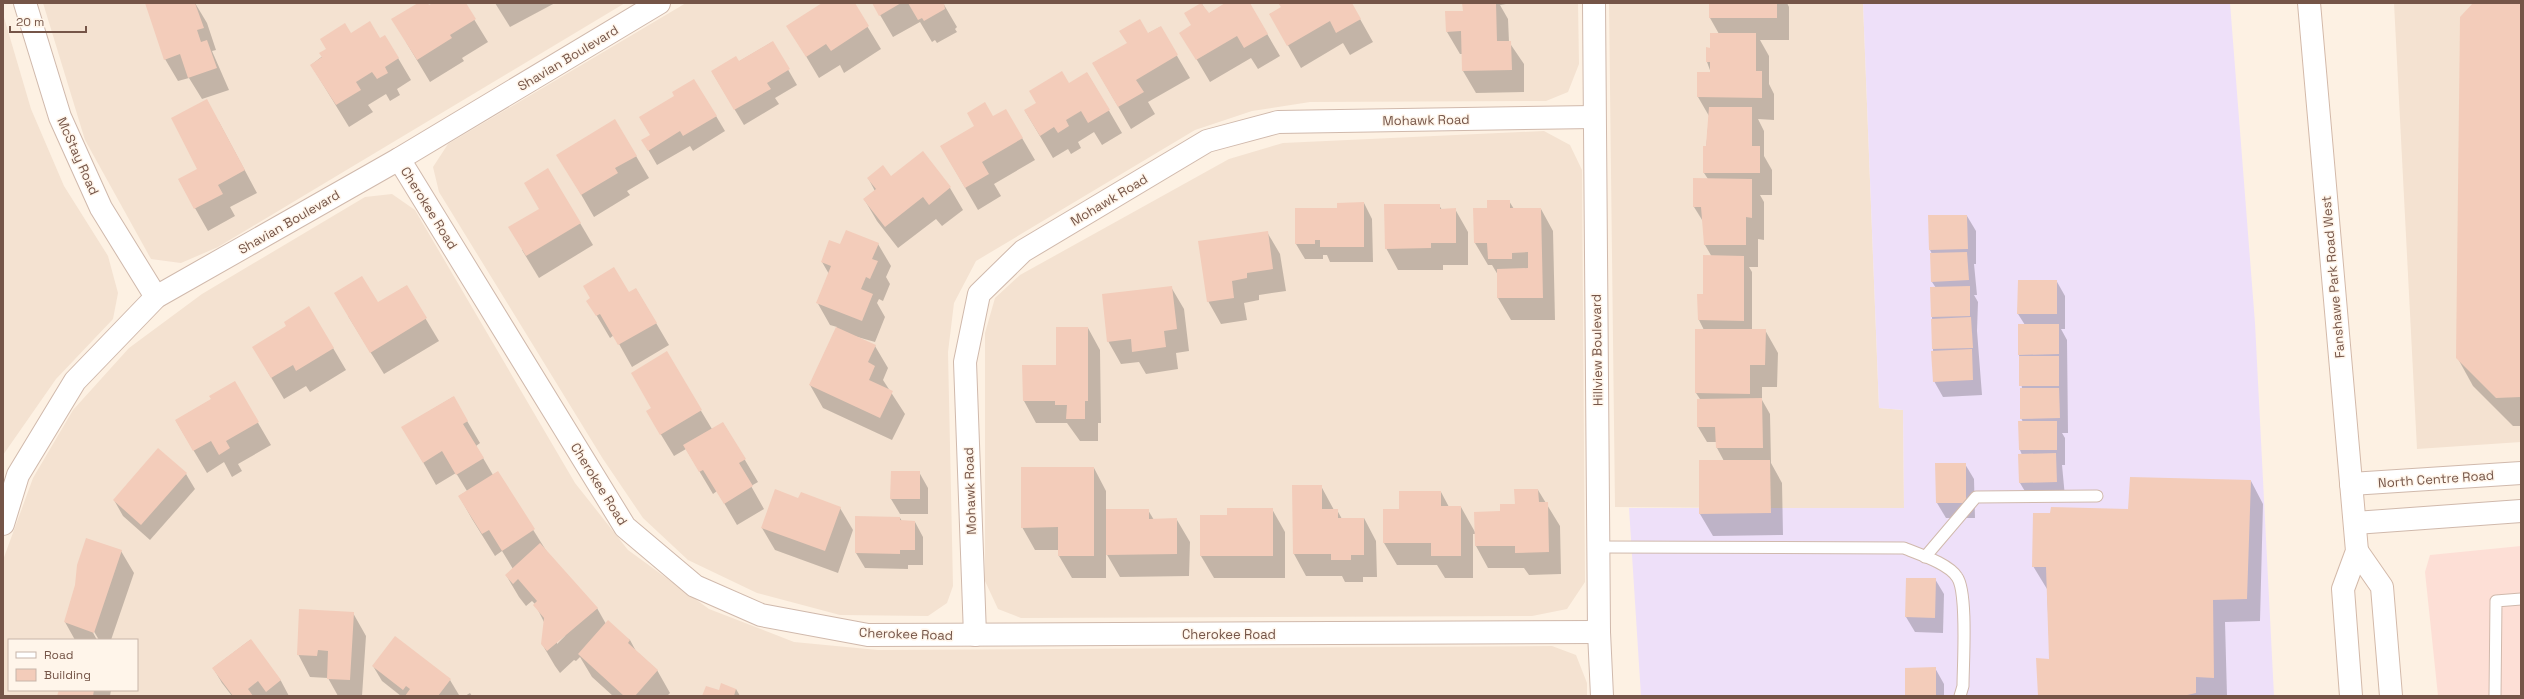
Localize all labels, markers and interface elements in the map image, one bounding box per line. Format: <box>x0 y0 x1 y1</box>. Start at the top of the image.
scale bar <box>10 8 86 34</box>
text: 20 m <box>16 14 44 30</box>
street label: Shavian Boulevard <box>515 21 621 95</box>
street label: Mohawk Road <box>1382 111 1470 129</box>
street label: McStay Road <box>53 114 103 198</box>
street label: Cherokee Road <box>397 164 461 252</box>
street label: Mohawk Road <box>1067 170 1151 230</box>
street label: Shavian Boulevard <box>235 186 343 258</box>
street label: Fanshawe Park Road West <box>2317 195 2349 359</box>
street label: Hillview Boulevard <box>1588 294 1606 406</box>
street label: Cherokee Road <box>567 440 631 528</box>
street label: Mohawk Road <box>960 447 980 535</box>
street label: North Centre Road <box>2377 466 2495 492</box>
street label: Cherokee Road <box>859 624 953 644</box>
street label: Cherokee Road <box>1182 626 1276 643</box>
legend <box>8 639 138 691</box>
text: Road <box>44 647 73 663</box>
text: Building <box>44 667 91 683</box>

